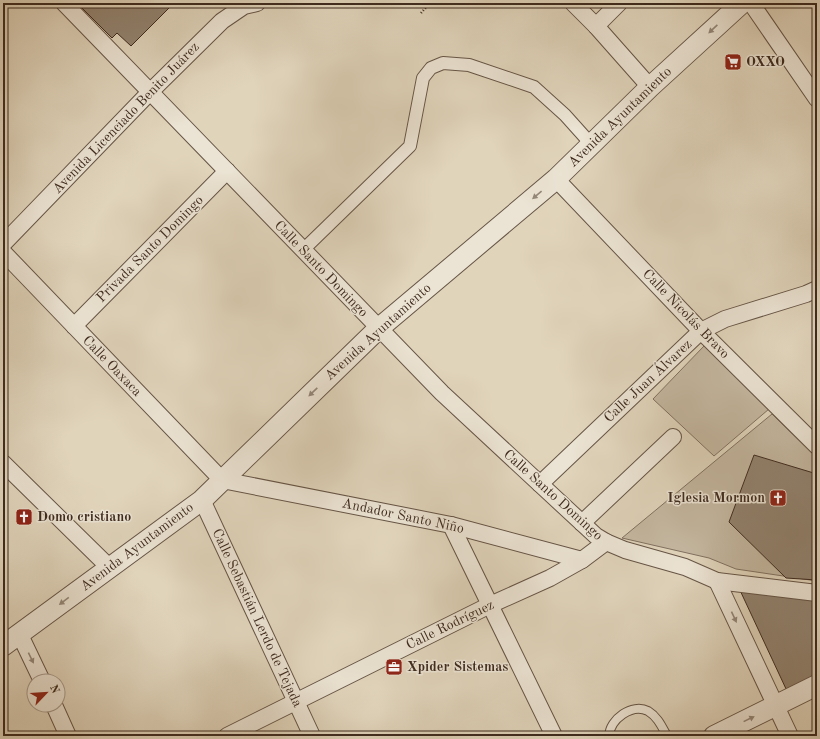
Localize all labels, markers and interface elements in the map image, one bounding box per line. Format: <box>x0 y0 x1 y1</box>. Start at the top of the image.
one-way arrow <box>708 25 718 34</box>
street label: Avenida Licenciado Benito Juárez <box>50 40 202 196</box>
supermarket icon: OXXO <box>723 52 743 72</box>
place label: OXXO <box>746 55 785 69</box>
street label: Avenida Ayuntamiento <box>566 64 674 170</box>
one-way arrow <box>531 191 542 200</box>
street label: Privada Santo Domingo <box>94 193 206 305</box>
street label: Calle Santo Domingo <box>272 218 371 320</box>
street label: Calle Nicolás Bravo <box>640 267 732 361</box>
street label: Avenida Ayuntamiento <box>322 281 434 383</box>
street label: Calle Oaxaca <box>80 333 144 399</box>
street label: Calle Juan Álvarez <box>599 335 695 425</box>
one-way arrow <box>308 387 318 397</box>
street label: Calle Santo Domingo <box>501 447 605 543</box>
church icon: Iglesia Mormon <box>768 488 788 508</box>
place label: Iglesia Mormon <box>667 491 765 505</box>
street label: Andador Santo Niño <box>341 496 465 536</box>
street label: Avenida Ayuntamiento <box>78 500 196 594</box>
church icon: Domo cristiano <box>14 507 34 527</box>
place label: Domo cristiano <box>37 510 131 524</box>
street label: Calle Sebastián Lerdo de Tejada <box>209 527 305 709</box>
one-way arrow <box>59 597 70 606</box>
street label: Calle Rodríguez <box>404 598 496 652</box>
one-way arrow <box>731 611 737 622</box>
one-way arrow <box>28 652 34 664</box>
office icon: Xpider Sistemas <box>384 657 404 677</box>
place label: Xpider Sistemas <box>407 660 508 674</box>
north arrow <box>26 673 66 713</box>
text: N <box>47 683 61 696</box>
one-way arrow <box>743 715 755 722</box>

